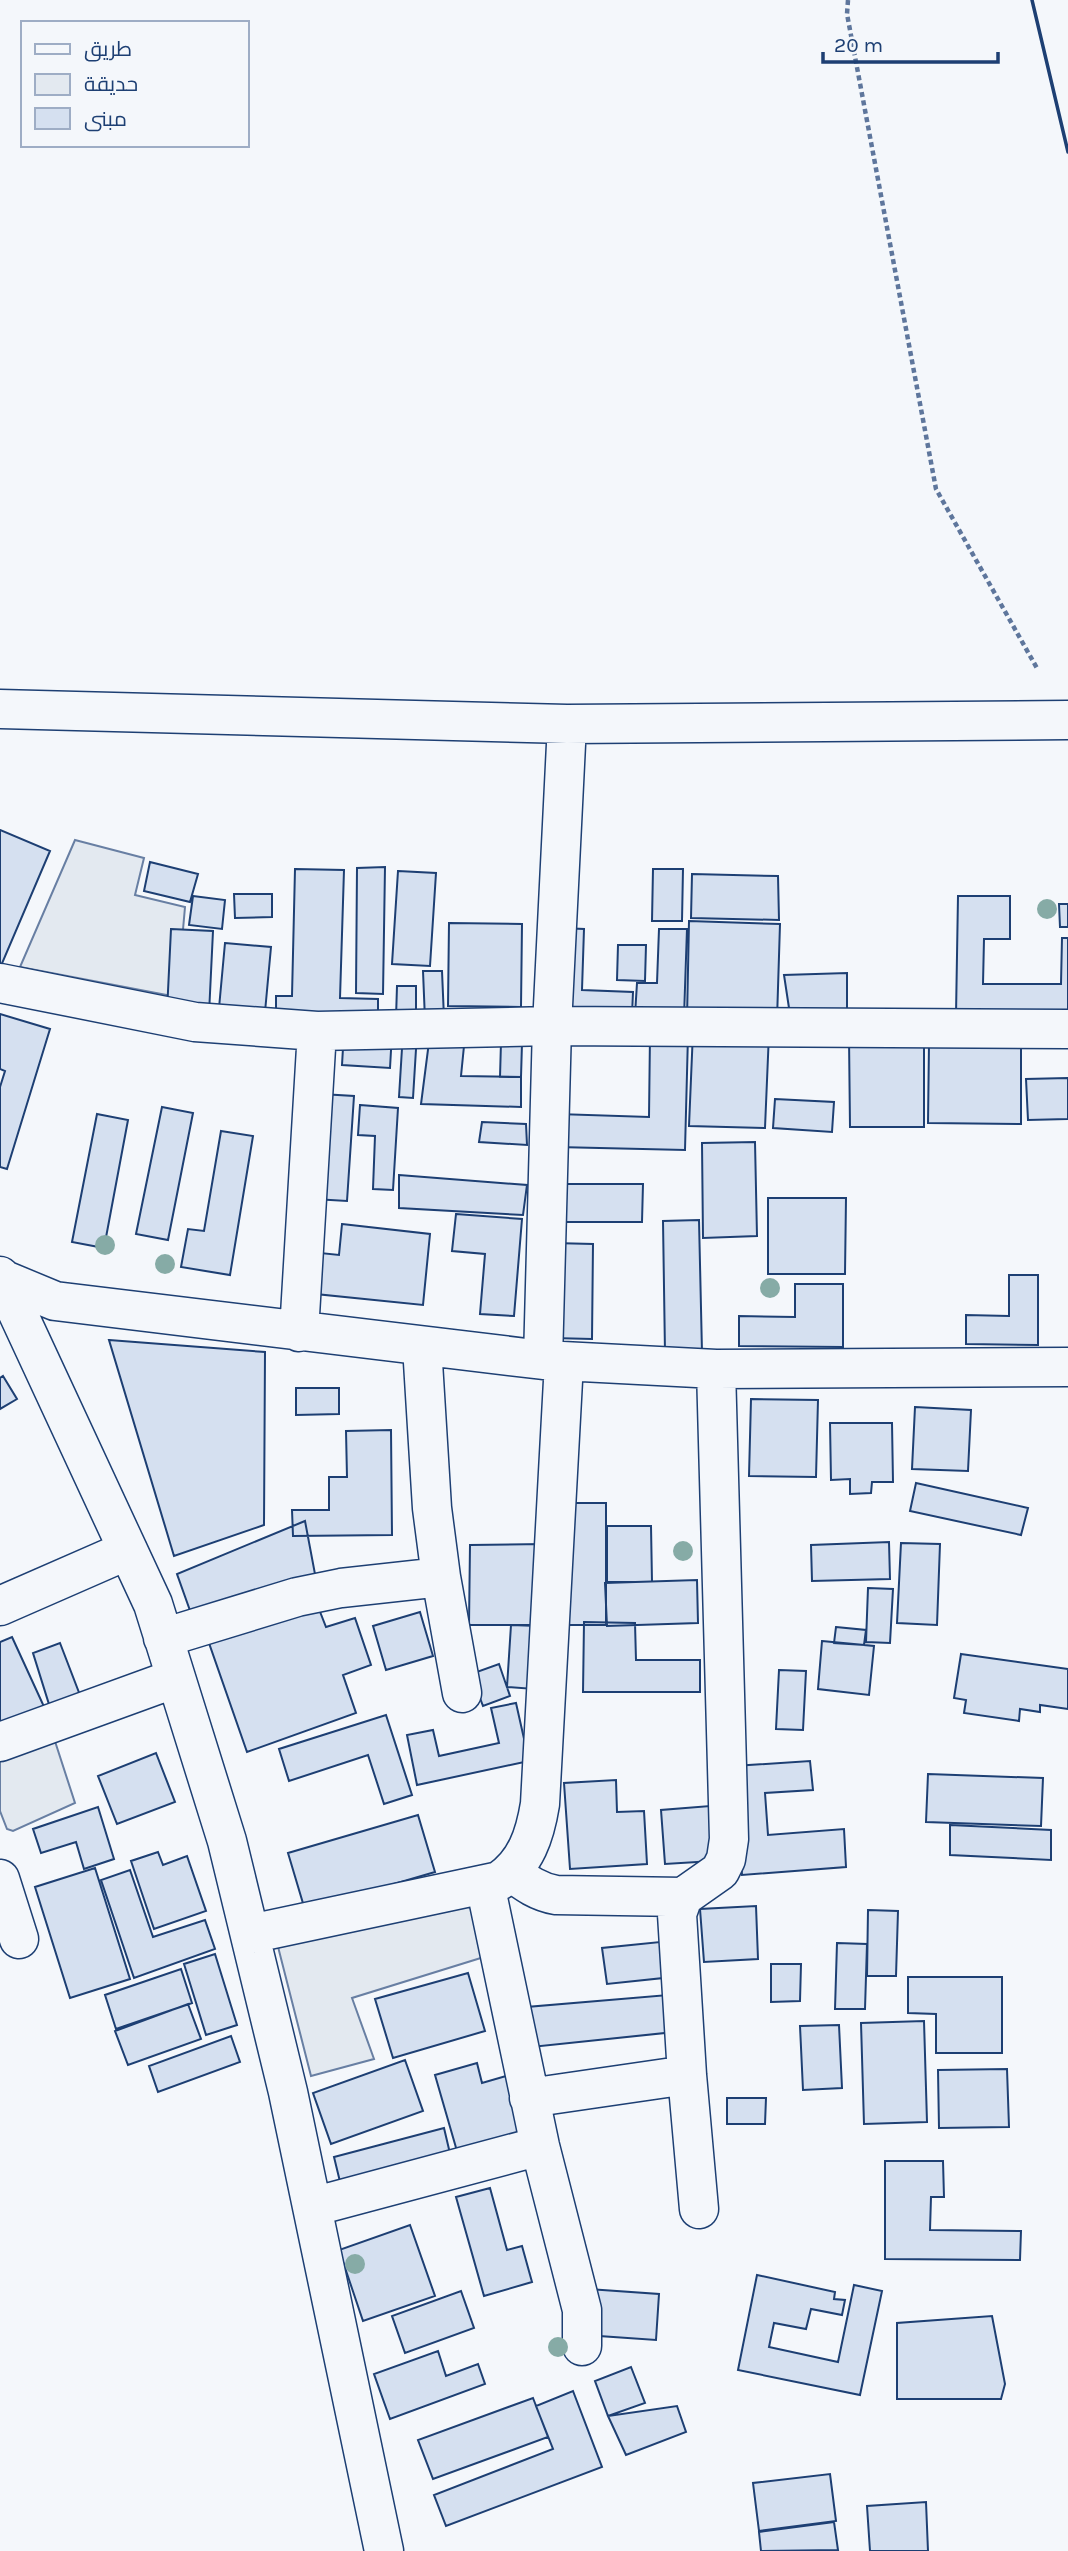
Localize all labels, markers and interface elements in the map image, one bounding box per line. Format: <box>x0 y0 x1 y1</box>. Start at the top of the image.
legend <box>21 21 248 147</box>
scale bar <box>823 21 998 65</box>
text: 20 m <box>834 33 883 57</box>
text: طريق <box>84 37 132 62</box>
text: حديقة <box>84 72 138 96</box>
text: مبنى <box>84 107 127 132</box>

